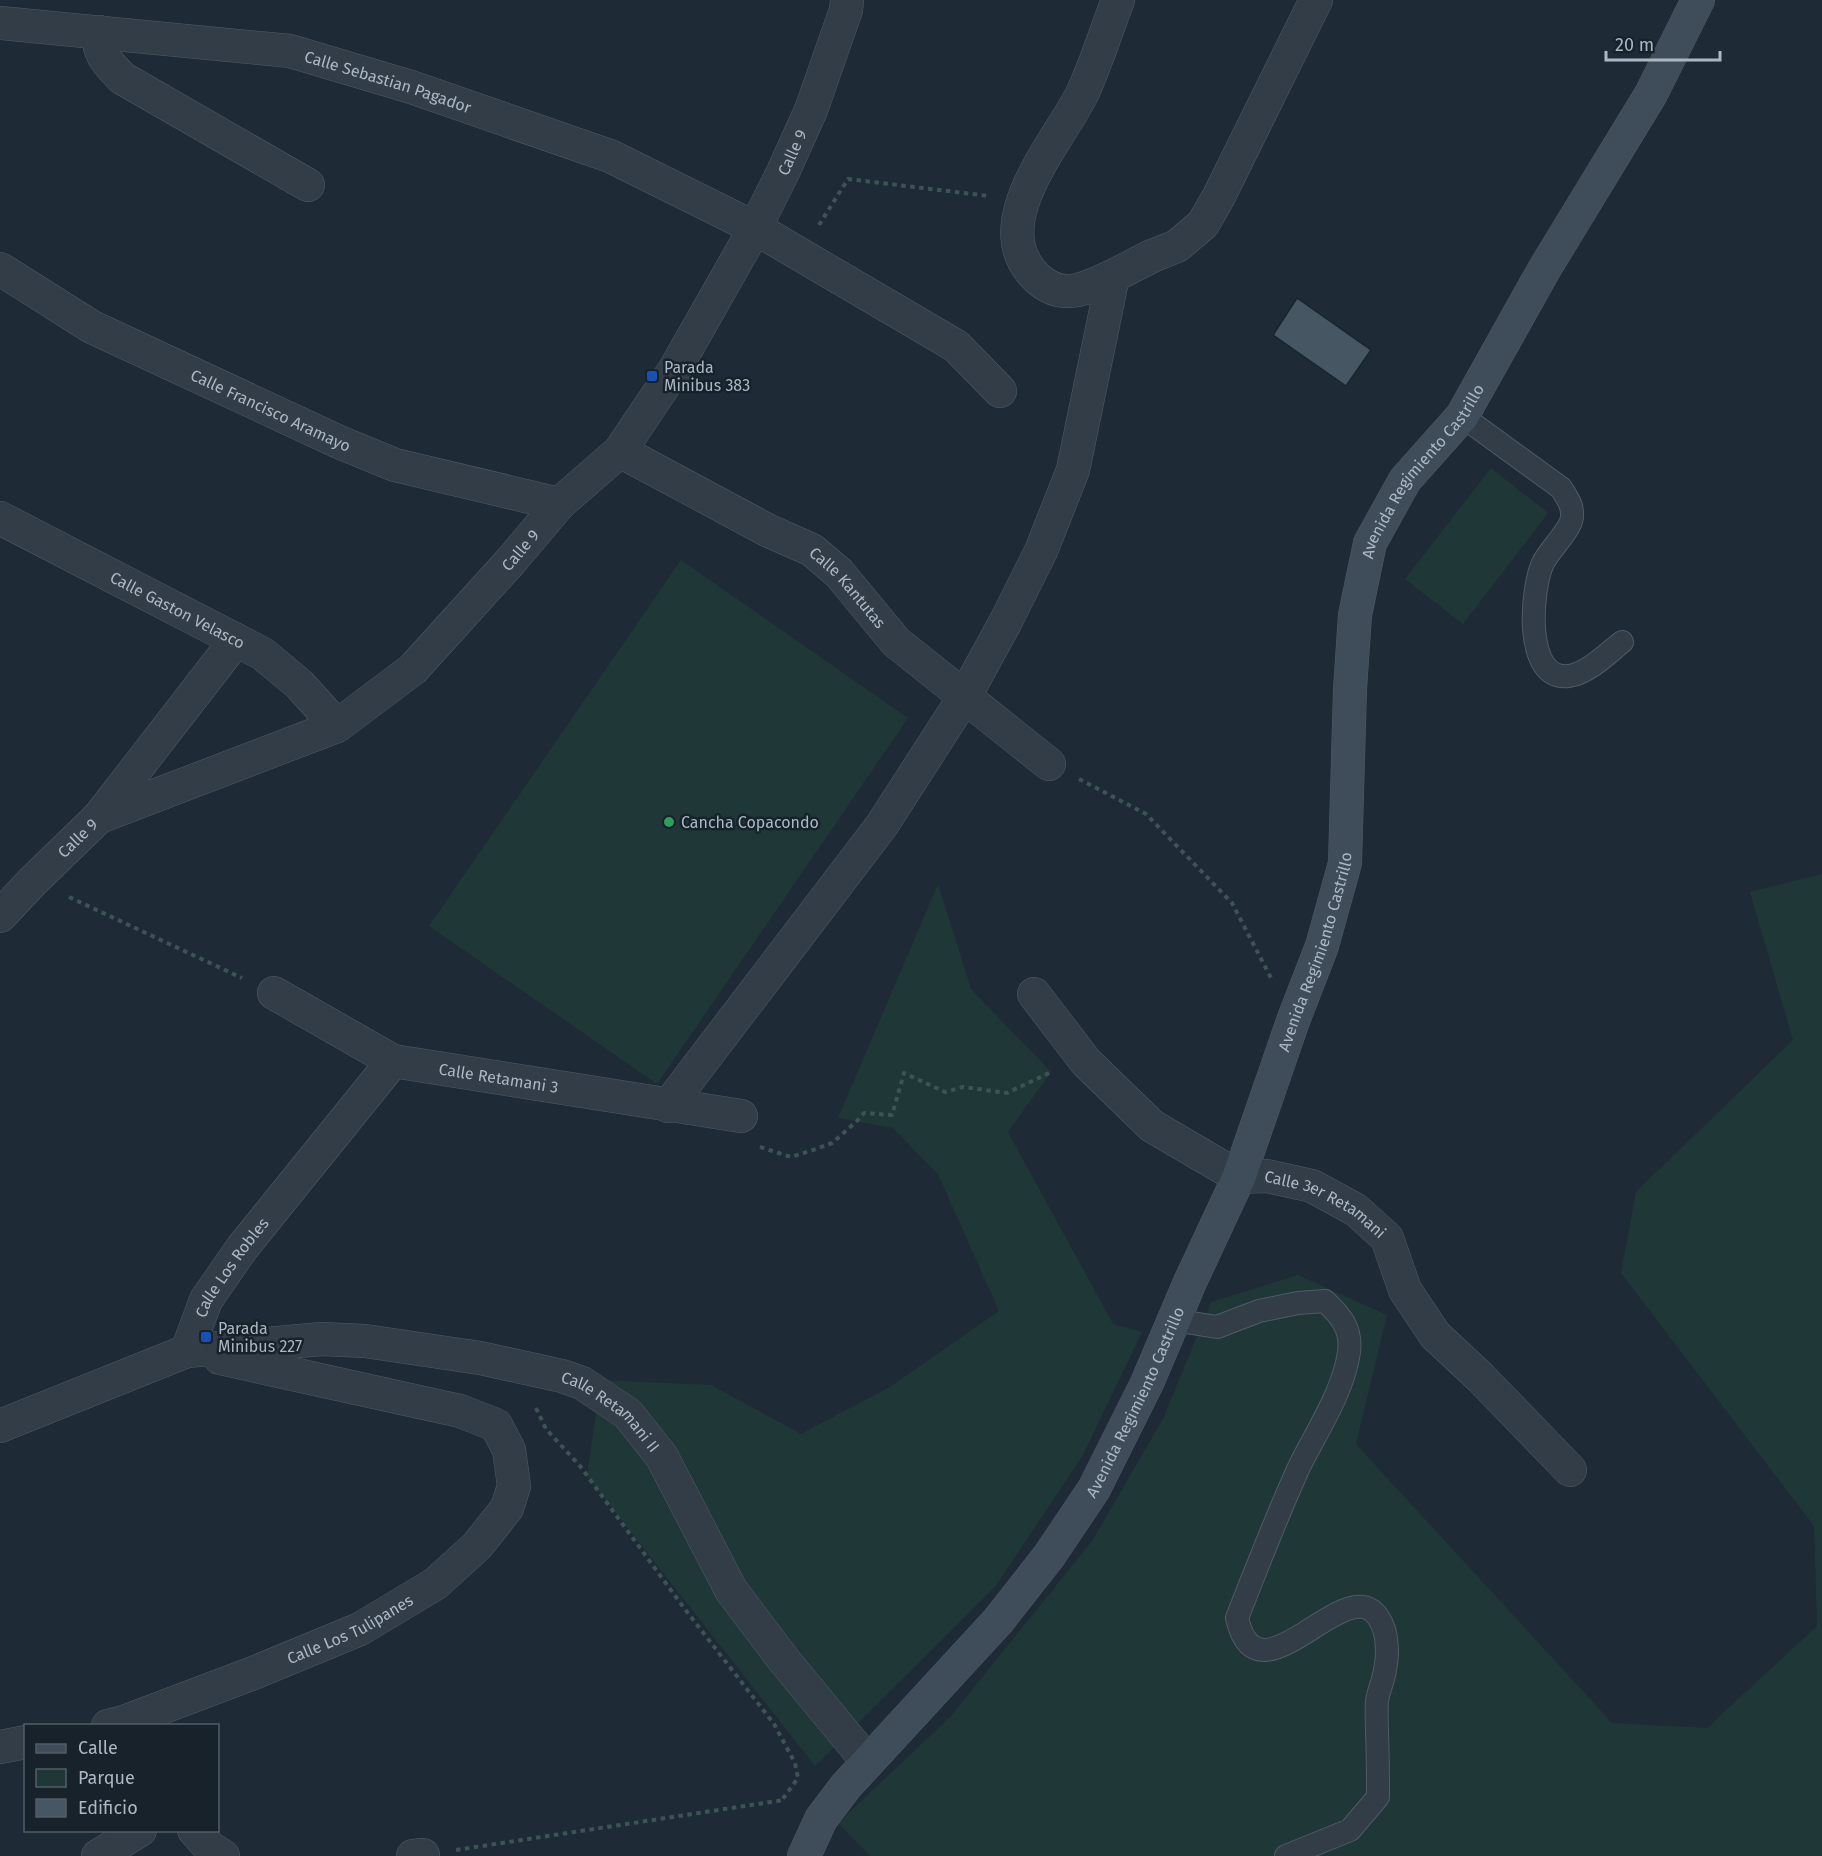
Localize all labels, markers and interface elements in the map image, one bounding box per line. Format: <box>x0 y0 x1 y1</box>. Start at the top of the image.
scale bar <box>1606 24 1720 62</box>
text: 20 m <box>1615 34 1654 56</box>
street label: Calle Sebastian Pagador <box>302 47 475 117</box>
street label: Calle 9 <box>774 127 811 178</box>
place label: Parada Minibus 383 <box>664 358 750 395</box>
street label: Calle Francisco Aramayo <box>188 365 353 456</box>
marker: Parada Minibus 383 <box>645 369 659 383</box>
street label: Avenida Regimiento Castrillo <box>1358 381 1488 560</box>
street label: Calle 9 <box>498 526 543 575</box>
street label: Calle Kantutas <box>805 543 889 632</box>
street label: Calle Gaston Velasco <box>107 568 248 653</box>
place label: Cancha Copacondo <box>681 813 819 832</box>
street label: Calle 9 <box>54 815 102 862</box>
marker: Cancha Copacondo <box>662 815 676 829</box>
street label: Avenida Regimiento Castrillo <box>1274 852 1355 1054</box>
street label: Calle Retamani 3 <box>437 1059 560 1097</box>
street label: Calle 3er Retamani <box>1263 1167 1390 1242</box>
street label: Calle Los Robles <box>191 1214 273 1320</box>
street label: Avenida Regimiento Castrillo <box>1082 1304 1188 1501</box>
place label: Parada Minibus 227 <box>218 1319 302 1356</box>
marker: Parada Minibus 227 <box>199 1330 213 1344</box>
street label: Calle Retamani II <box>559 1368 663 1456</box>
street label: Calle Los Tulipanes <box>284 1590 417 1668</box>
legend <box>24 1724 219 1832</box>
text: Calle <box>78 1737 118 1759</box>
text: Parque <box>78 1767 135 1789</box>
text: Edificio <box>78 1797 138 1819</box>

